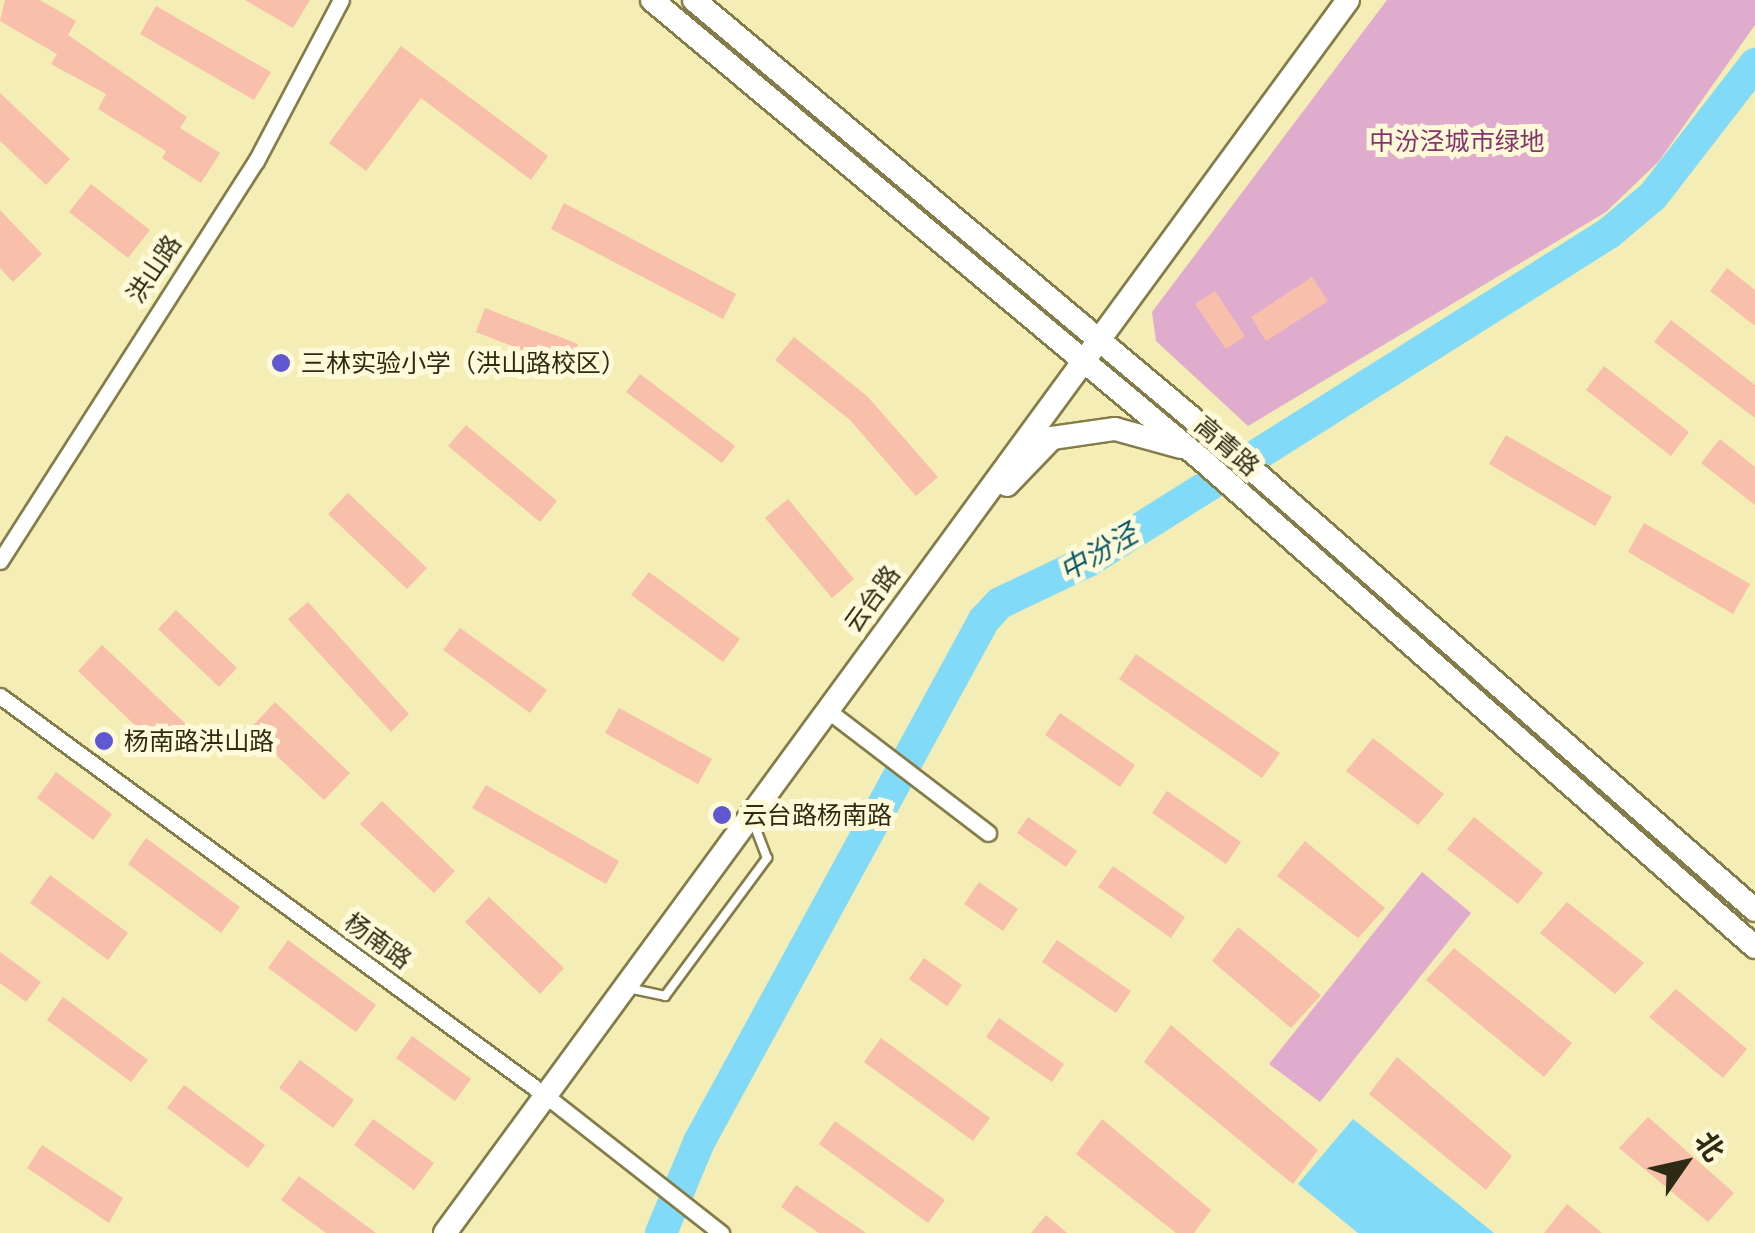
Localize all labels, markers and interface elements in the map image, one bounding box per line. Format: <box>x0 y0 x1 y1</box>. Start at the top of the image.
park label: 中汾泾城市绿地 <box>1370 126 1544 156</box>
street label: 洪山路 <box>121 230 187 308</box>
place label: 三林实验小学（洪山路校区） <box>301 348 626 378</box>
marker: 三林实验小学（洪山路校区） <box>270 352 292 374</box>
street label: 高青路 <box>1189 410 1265 482</box>
water label: 中汾泾 <box>1053 516 1143 588</box>
street label: 云台路 <box>838 560 906 638</box>
place label: 杨南路洪山路 <box>124 726 274 756</box>
marker: 杨南路洪山路 <box>93 730 115 752</box>
place label: 云台路杨南路 <box>742 800 892 830</box>
marker: 云台路杨南路 <box>711 804 733 826</box>
street label: 杨南路 <box>339 907 417 975</box>
north arrow <box>1635 1113 1735 1213</box>
text: 北 <box>1686 1124 1733 1168</box>

